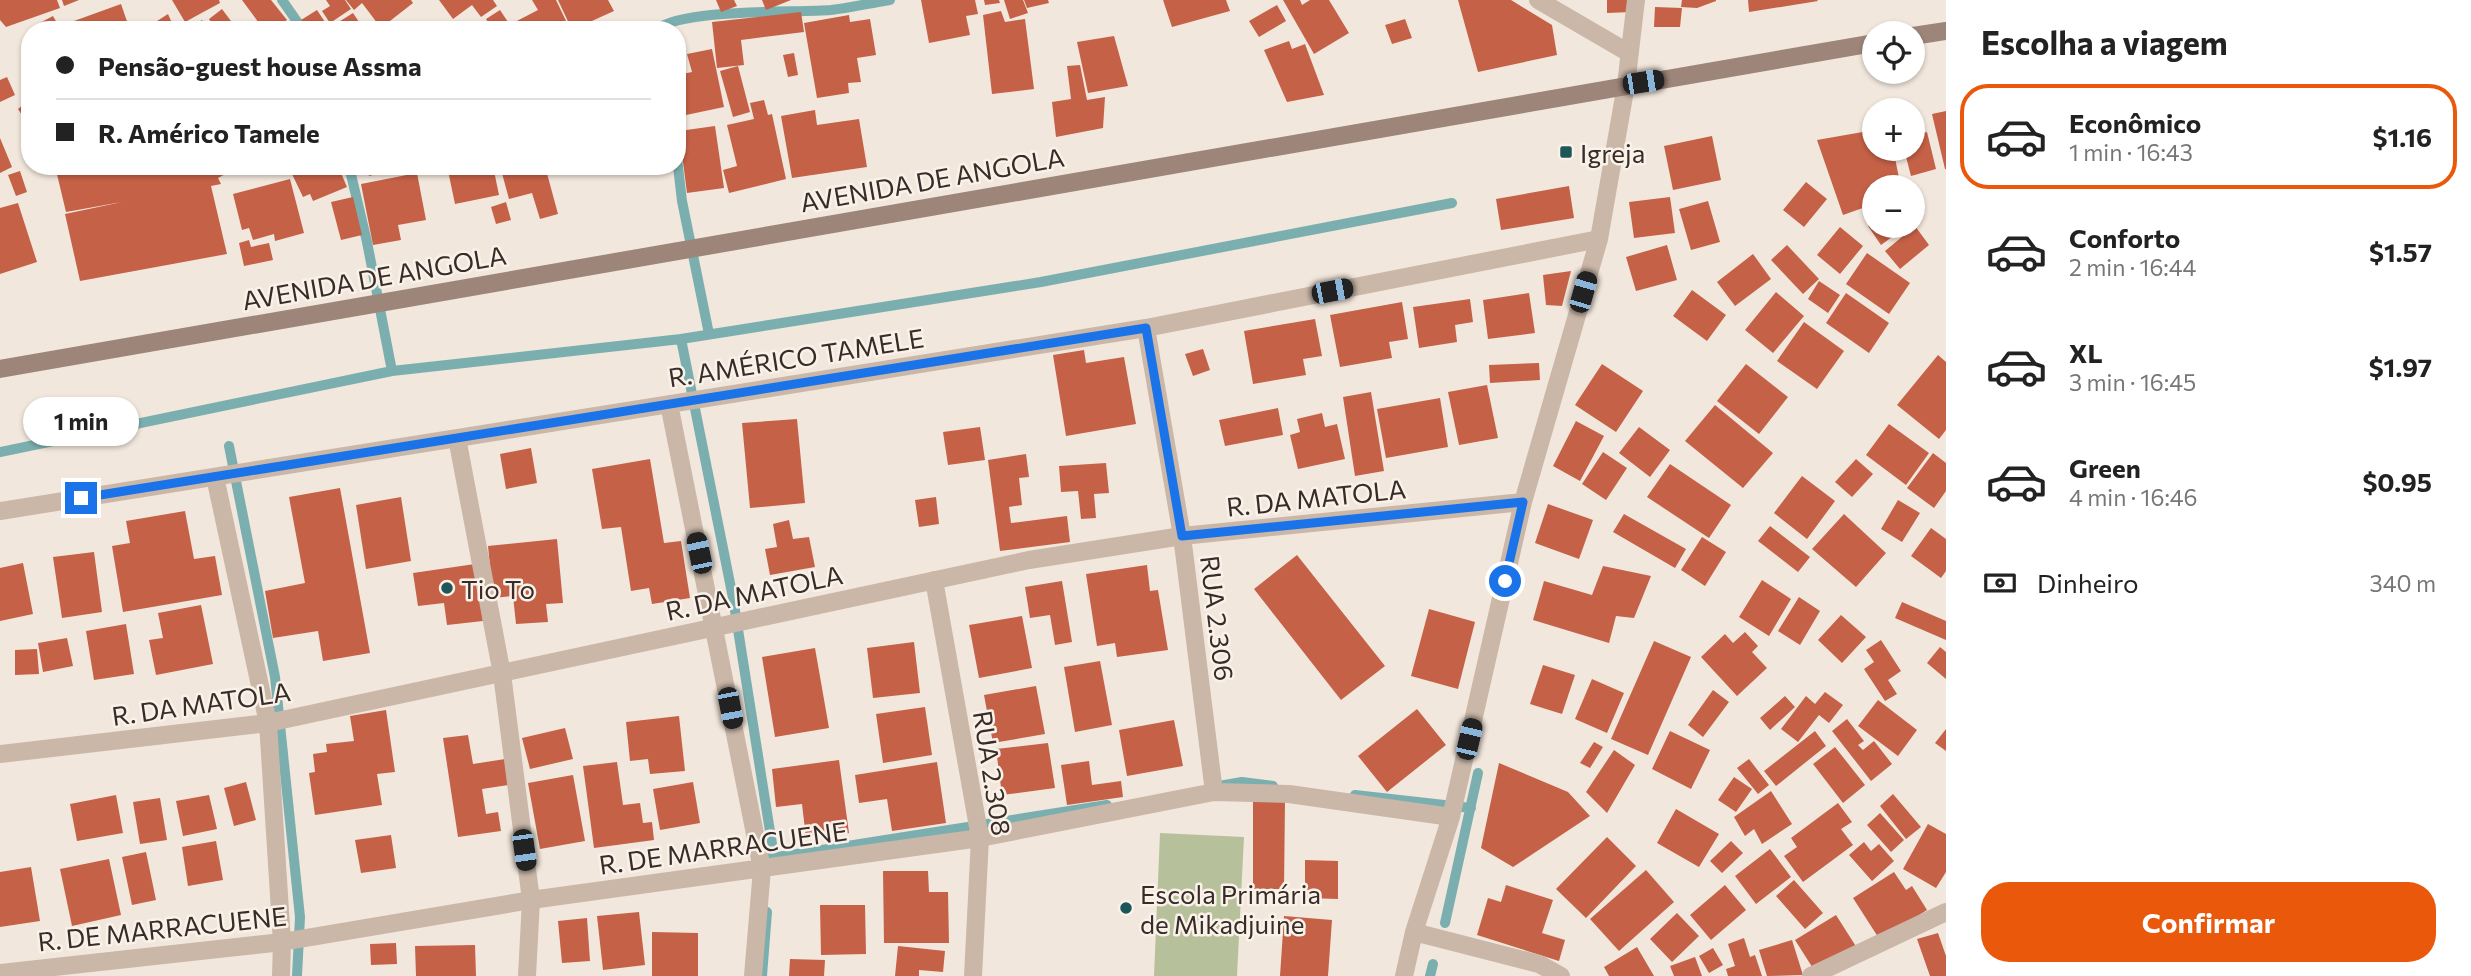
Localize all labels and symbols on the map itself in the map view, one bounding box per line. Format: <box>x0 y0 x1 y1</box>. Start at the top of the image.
car <box>1621 68 1666 96</box>
place label: Igreja <box>1580 137 1645 168</box>
street label: AVENIDA DE ANGOLA <box>797 140 1067 218</box>
marker: Igreja <box>1558 144 1574 160</box>
street label: AVENIDA DE ANGOLA <box>239 238 509 316</box>
car <box>1568 269 1599 315</box>
car <box>1310 277 1355 305</box>
street label: R. AMÉRICO TAMELE <box>666 321 926 393</box>
callout: 1 min <box>23 396 139 446</box>
street label: R. DA MATOLA <box>1225 472 1407 522</box>
route end <box>65 482 97 514</box>
car <box>685 530 714 576</box>
street label: RUA 2.306 <box>1195 553 1241 683</box>
street label: R. DA MATOLA <box>663 558 845 626</box>
route start <box>1489 565 1521 597</box>
place label: Tio To <box>461 573 535 604</box>
marker: Tio To <box>439 580 455 596</box>
street label: R. DA MATOLA <box>110 675 292 731</box>
car <box>716 685 745 731</box>
street label: RUA 2.308 <box>968 708 1018 838</box>
car <box>1455 716 1484 762</box>
street label: R. DE MARRACUENE <box>597 814 849 880</box>
car <box>511 828 538 872</box>
place label: Escola Primária de Mikadjuine <box>1140 878 1321 939</box>
street label: R. DE MARRACUENE <box>36 900 288 956</box>
marker: Escola Primária de Mikadjuine <box>1118 900 1134 916</box>

